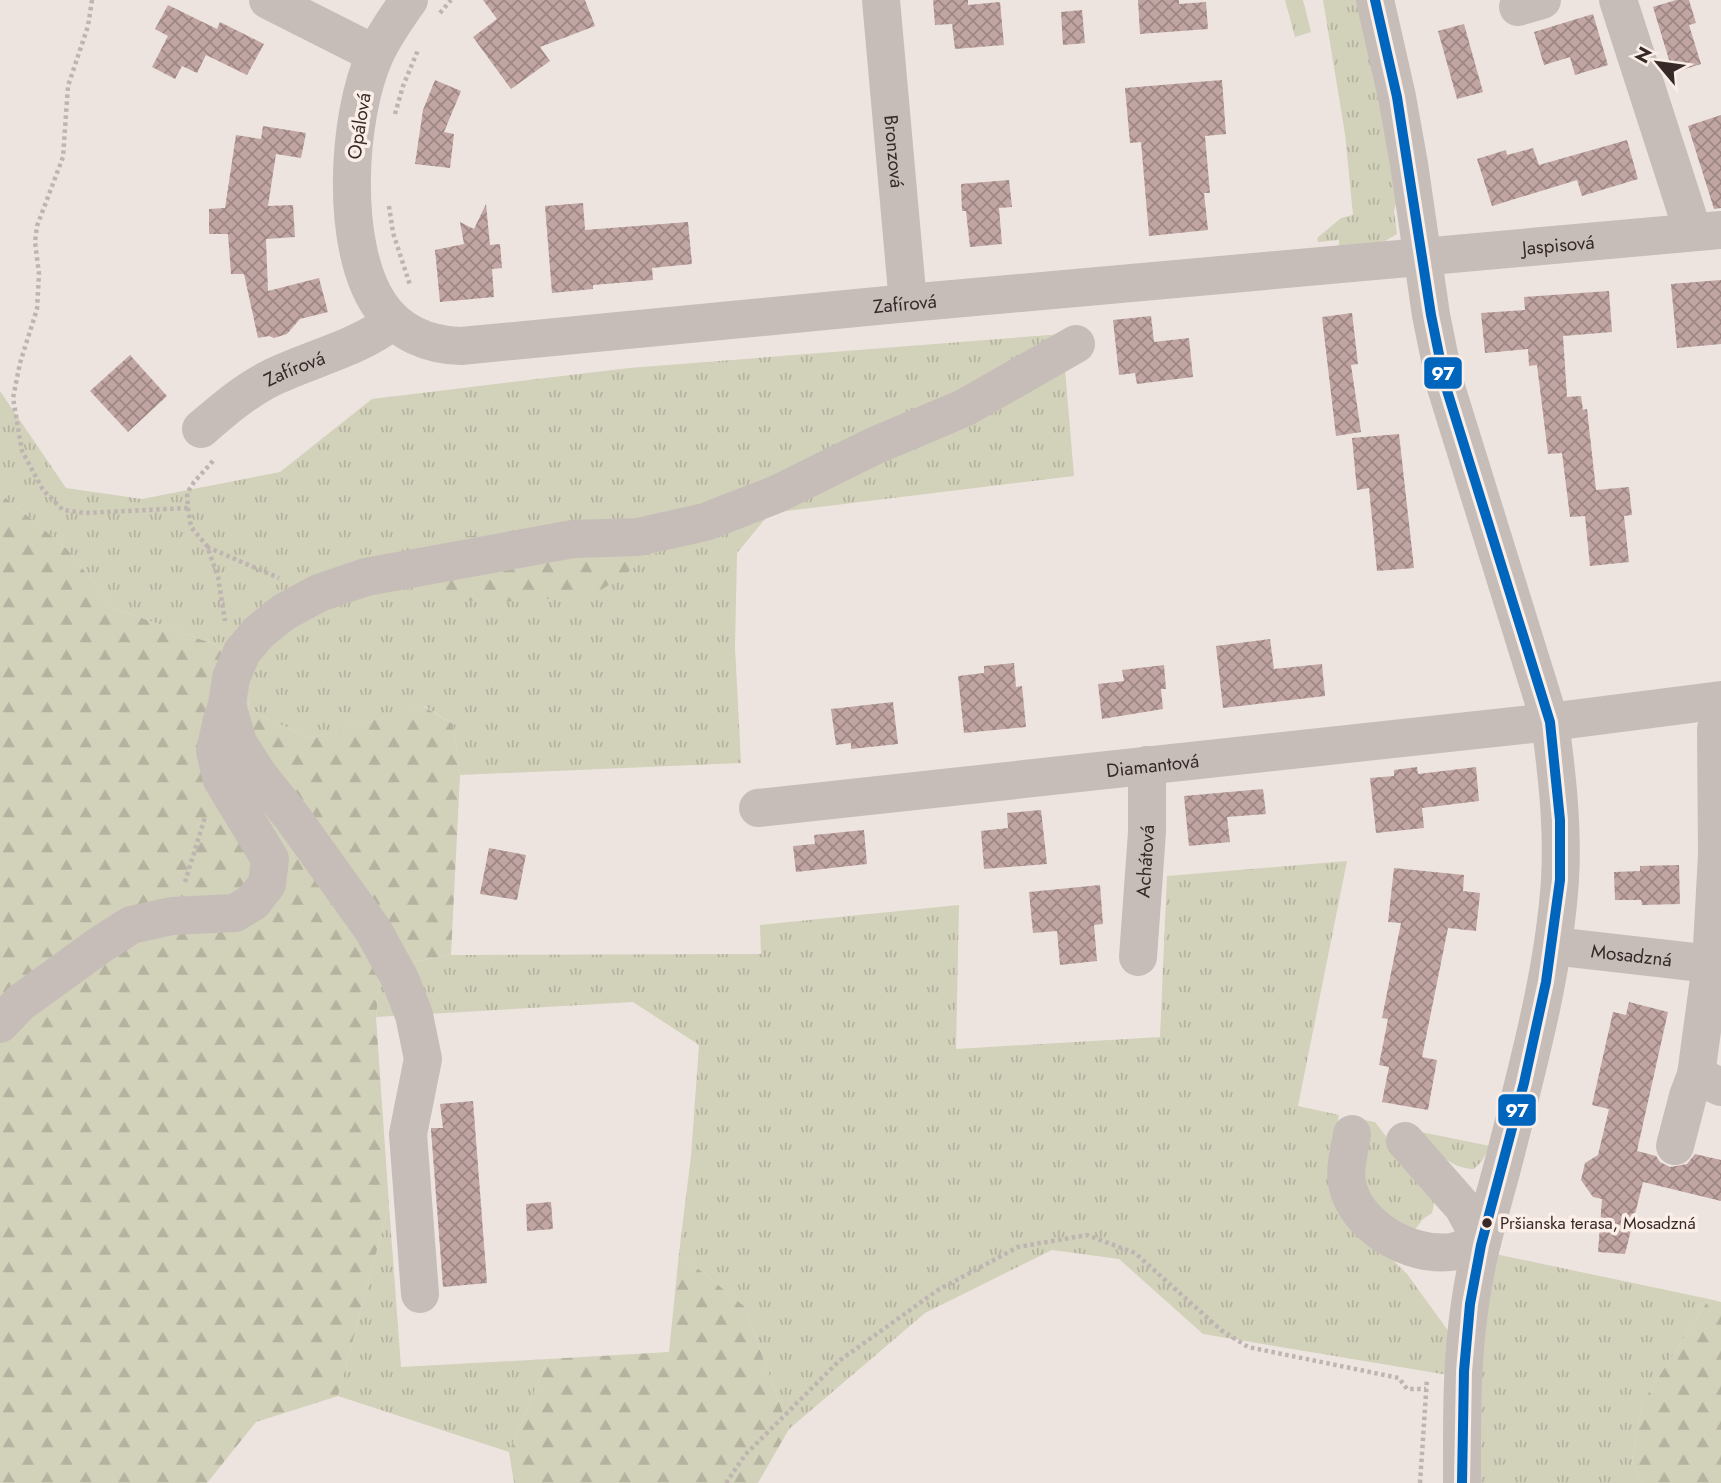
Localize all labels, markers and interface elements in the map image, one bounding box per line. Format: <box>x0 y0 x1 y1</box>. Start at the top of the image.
north arrow <box>1623 28 1693 98</box>
text: N <box>1628 42 1659 68</box>
street label: Opálová <box>340 91 378 161</box>
street label: Bronzová <box>878 114 911 189</box>
street label: Jaspisová <box>1518 228 1596 262</box>
street label: Zafírová <box>872 287 938 320</box>
street label: Zafírová <box>259 344 329 393</box>
line badge: 97 <box>1423 356 1463 390</box>
text: 97 <box>1431 360 1455 387</box>
street label: Diamantová <box>1105 747 1200 784</box>
street label: Achátová <box>1129 825 1161 899</box>
street label: Mosadzná <box>1590 937 1673 973</box>
line badge: 97 <box>1497 1093 1537 1127</box>
text: 97 <box>1505 1097 1529 1124</box>
place label: Pršianska terasa, Mosadzná <box>1500 1211 1696 1235</box>
marker: Pršianska terasa, Mosadzná <box>1480 1216 1494 1230</box>

